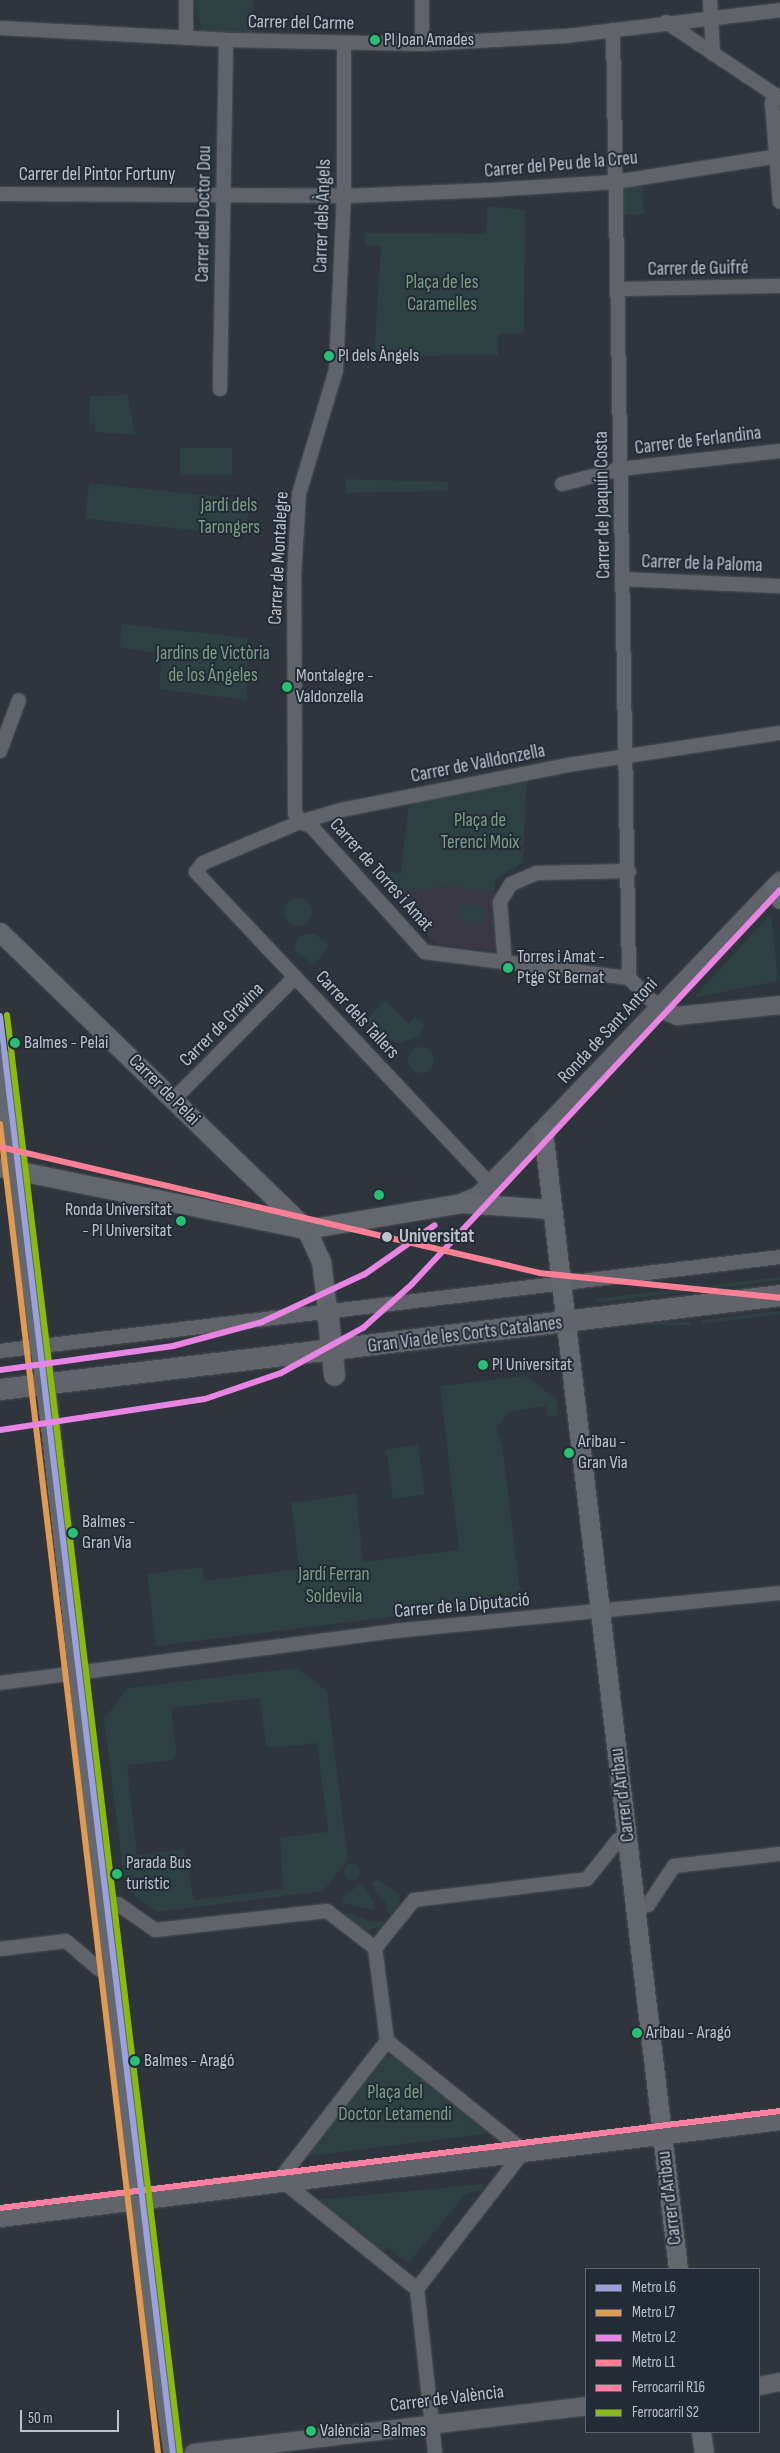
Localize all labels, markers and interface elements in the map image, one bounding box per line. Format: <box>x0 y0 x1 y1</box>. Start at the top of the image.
street label: Carrer del Carme <box>248 11 354 35</box>
place label: Pl Joan Amades <box>384 29 474 51</box>
marker: Pl Joan Amades <box>370 35 380 45</box>
street label: Carrer del Doctor Dou <box>191 145 217 283</box>
street label: Carrer del Peu de la Creu <box>483 147 639 183</box>
street label: Carrer dels Àngels <box>310 159 336 273</box>
street label: Carrer del Pintor Fortuny <box>19 164 175 186</box>
street label: Carrer de Guifré <box>647 257 749 281</box>
park label: Plaça de les Caramelles <box>405 272 479 316</box>
place label: Pl dels Àngels <box>338 345 419 367</box>
marker: Pl dels Àngels <box>324 351 334 361</box>
street label: Carrer de Ferlandina <box>633 422 763 460</box>
street label: Carrer de Joaquín Costa <box>590 431 616 579</box>
street label: Carrer de Montalegre <box>264 491 294 625</box>
park label: Jardí dels Tarongers <box>198 495 260 539</box>
street label: Carrer de la Paloma <box>641 550 763 578</box>
park label: Jardins de Victòria de los Ángeles <box>156 643 270 687</box>
place label: Montalegre - Valdonzella <box>296 666 374 709</box>
marker: Montalegre - Valdonzella <box>282 682 292 692</box>
street label: Carrer de Valldonzella <box>409 740 547 788</box>
park label: Plaça de Terenci Moix <box>440 810 520 854</box>
street label: Carrer de Torres i Amat <box>324 814 438 936</box>
place label: Torres i Amat - Ptge St Bernat <box>517 947 605 990</box>
marker: Torres i Amat - Ptge St Bernat <box>503 963 513 973</box>
street label: Carrer dels Tallers <box>310 966 404 1064</box>
street label: Ronda de Sant Antoni <box>553 974 663 1088</box>
street label: Carrer de Gravina <box>175 978 269 1072</box>
place label: Balmes - Pelai <box>24 1032 108 1054</box>
marker: Balmes - Pelai <box>10 1038 20 1048</box>
street label: Carrer de Pelai <box>124 1050 204 1130</box>
unlabelled marker <box>374 1190 384 1200</box>
place label: Ronda Universitat - Pl Universitat <box>65 1200 172 1242</box>
marker: Ronda Universitat - Pl Universitat <box>176 1216 186 1226</box>
place label: Universitat <box>399 1226 474 1248</box>
marker: Universitat <box>379 1229 395 1245</box>
street label: Gran Via de les Corts Catalanes <box>366 1312 564 1358</box>
place label: Pl Universitat <box>492 1354 572 1376</box>
marker: Pl Universitat <box>478 1360 488 1370</box>
place label: Aribau - Gran Via <box>578 1432 628 1475</box>
marker: Aribau - Gran Via <box>564 1448 574 1458</box>
place label: Balmes - Gran Via <box>82 1512 135 1555</box>
marker: Balmes - Gran Via <box>68 1528 78 1538</box>
park label: Jardí Ferran Soldevila <box>298 1564 370 1608</box>
street label: Carrer de la Diputació <box>393 1589 531 1623</box>
street label: Carrer d'Aribau <box>606 1747 640 1843</box>
place label: Parada Bus turistic <box>126 1853 191 1896</box>
marker: Parada Bus turistic <box>112 1869 122 1879</box>
place label: Aribau - Aragó <box>646 2022 731 2044</box>
marker: Aribau - Aragó <box>632 2028 642 2038</box>
place label: Balmes - Aragó <box>144 2050 234 2072</box>
marker: Balmes - Aragó <box>130 2056 140 2066</box>
park label: Plaça del Doctor Letamendi <box>338 2082 452 2126</box>
street label: Carrer d'Aribau <box>653 2150 687 2246</box>
legend <box>585 2268 760 2433</box>
text: Metro L6 <box>632 2278 676 2297</box>
text: Metro L7 <box>632 2303 675 2322</box>
text: Metro L2 <box>632 2328 676 2347</box>
text: Metro L1 <box>632 2353 675 2372</box>
text: Ferrocarril R16 <box>632 2378 705 2397</box>
street label: Carrer de València <box>389 2381 505 2417</box>
scale bar <box>22 2400 121 2432</box>
text: Ferrocarril S2 <box>632 2403 699 2422</box>
text: 50 m <box>28 2409 53 2428</box>
place label: València - Balmes <box>320 2420 426 2442</box>
marker: València - Balmes <box>306 2426 316 2436</box>

